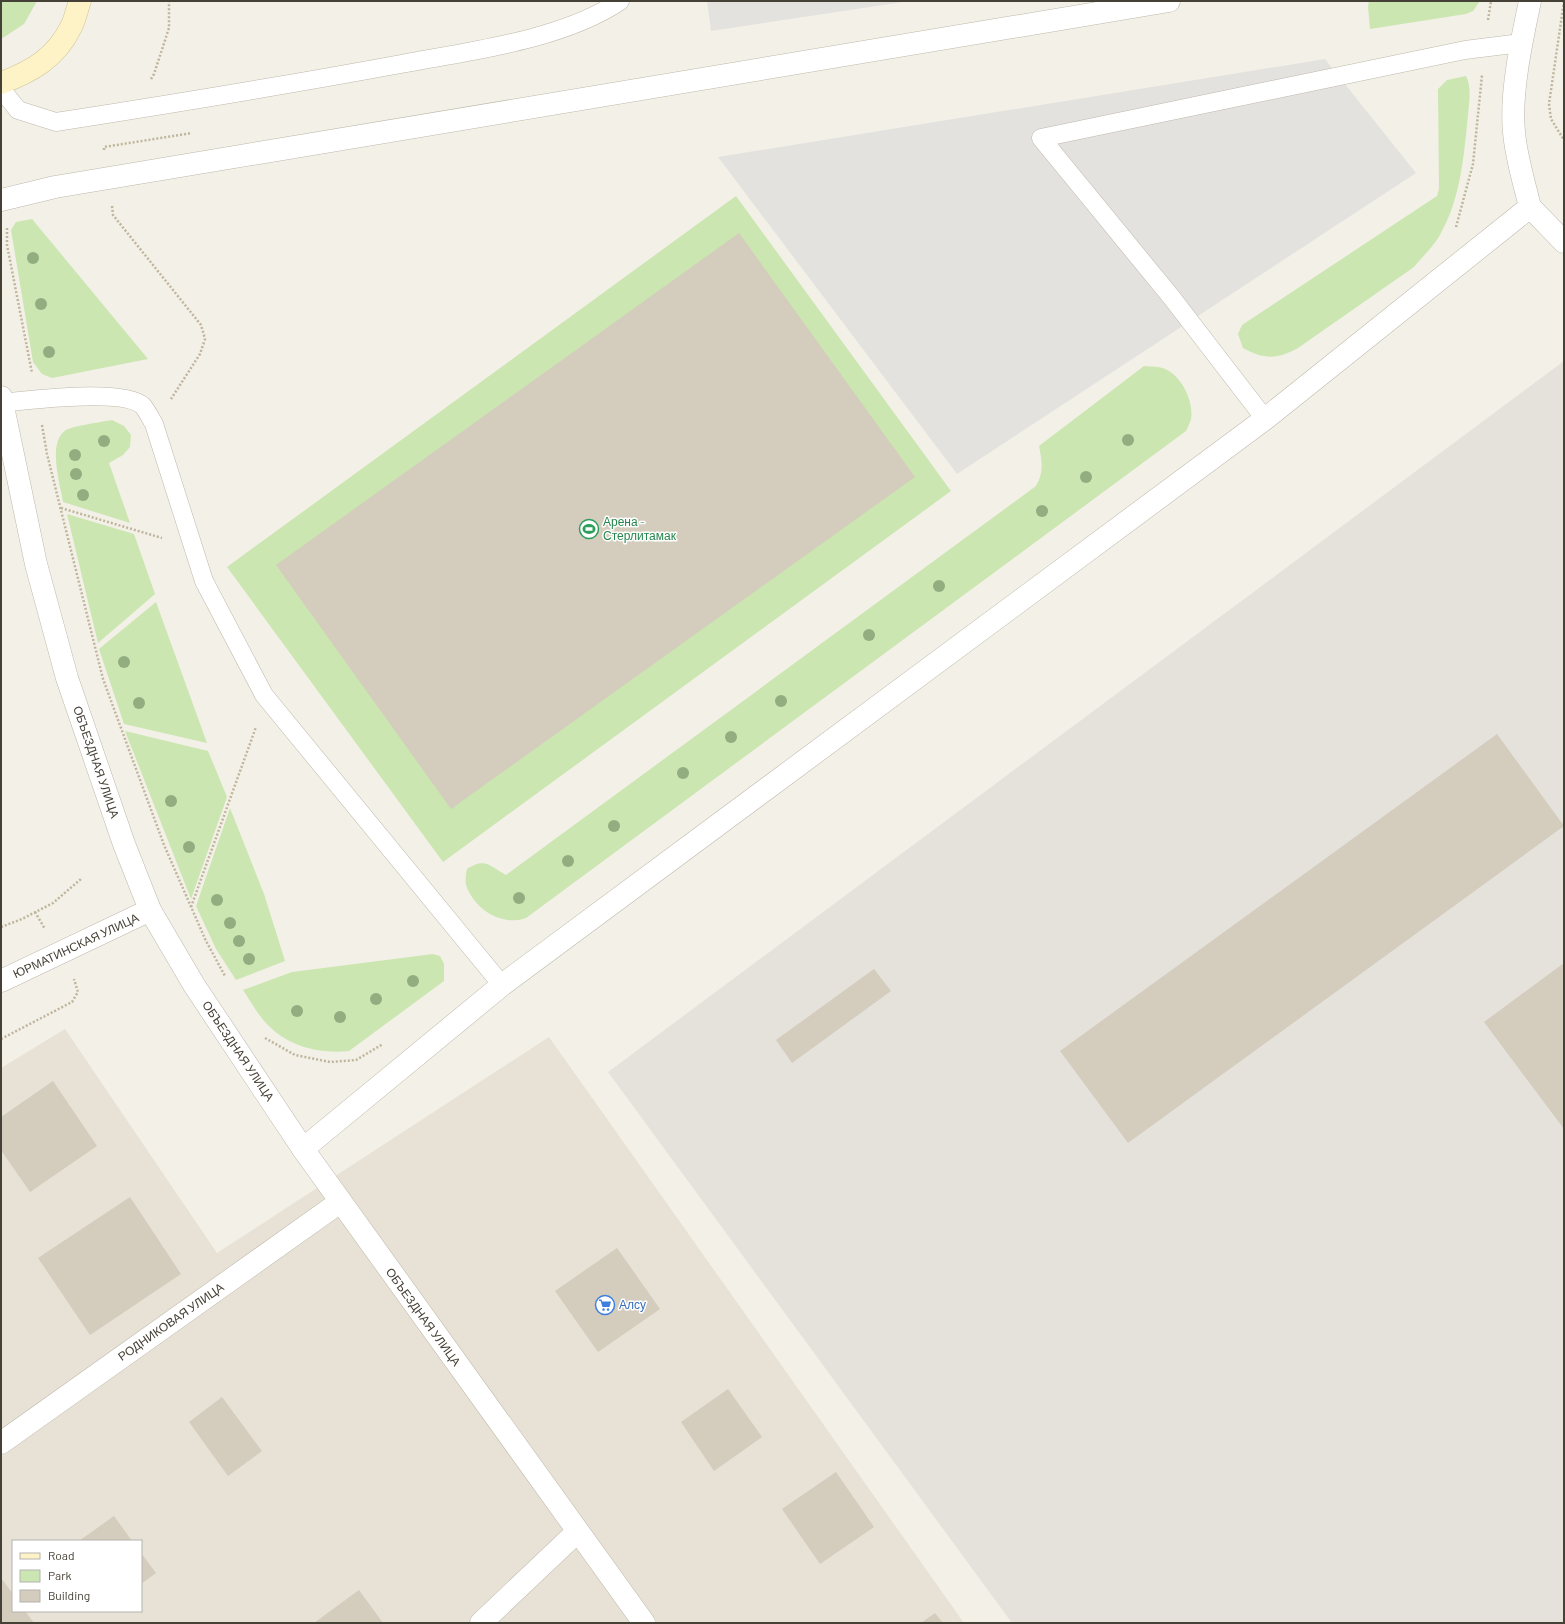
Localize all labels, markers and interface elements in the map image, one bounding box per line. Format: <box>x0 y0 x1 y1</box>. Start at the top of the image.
place label: Арена - Стерлитамак <box>603 514 677 543</box>
sports icon: Арена - Стерлитамак <box>578 518 600 540</box>
street label: ОБЪЕЗДНАЯ УЛИЦА <box>70 704 123 820</box>
street label: ЮРМАТИНСКАЯ УЛИЦА <box>11 910 141 981</box>
street label: ОБЪЕЗДНАЯ УЛИЦА <box>199 998 278 1104</box>
street label: ОБЪЕЗДНАЯ УЛИЦА <box>383 1265 464 1369</box>
street label: РОДНИКОВАЯ УЛИЦА <box>115 1279 227 1364</box>
supermarket icon: Алсу <box>594 1294 616 1316</box>
place label: Алсу <box>619 1297 646 1312</box>
legend <box>12 1540 142 1612</box>
text: Road <box>48 1548 75 1562</box>
text: Park <box>48 1568 72 1582</box>
text: Building <box>48 1588 90 1602</box>

